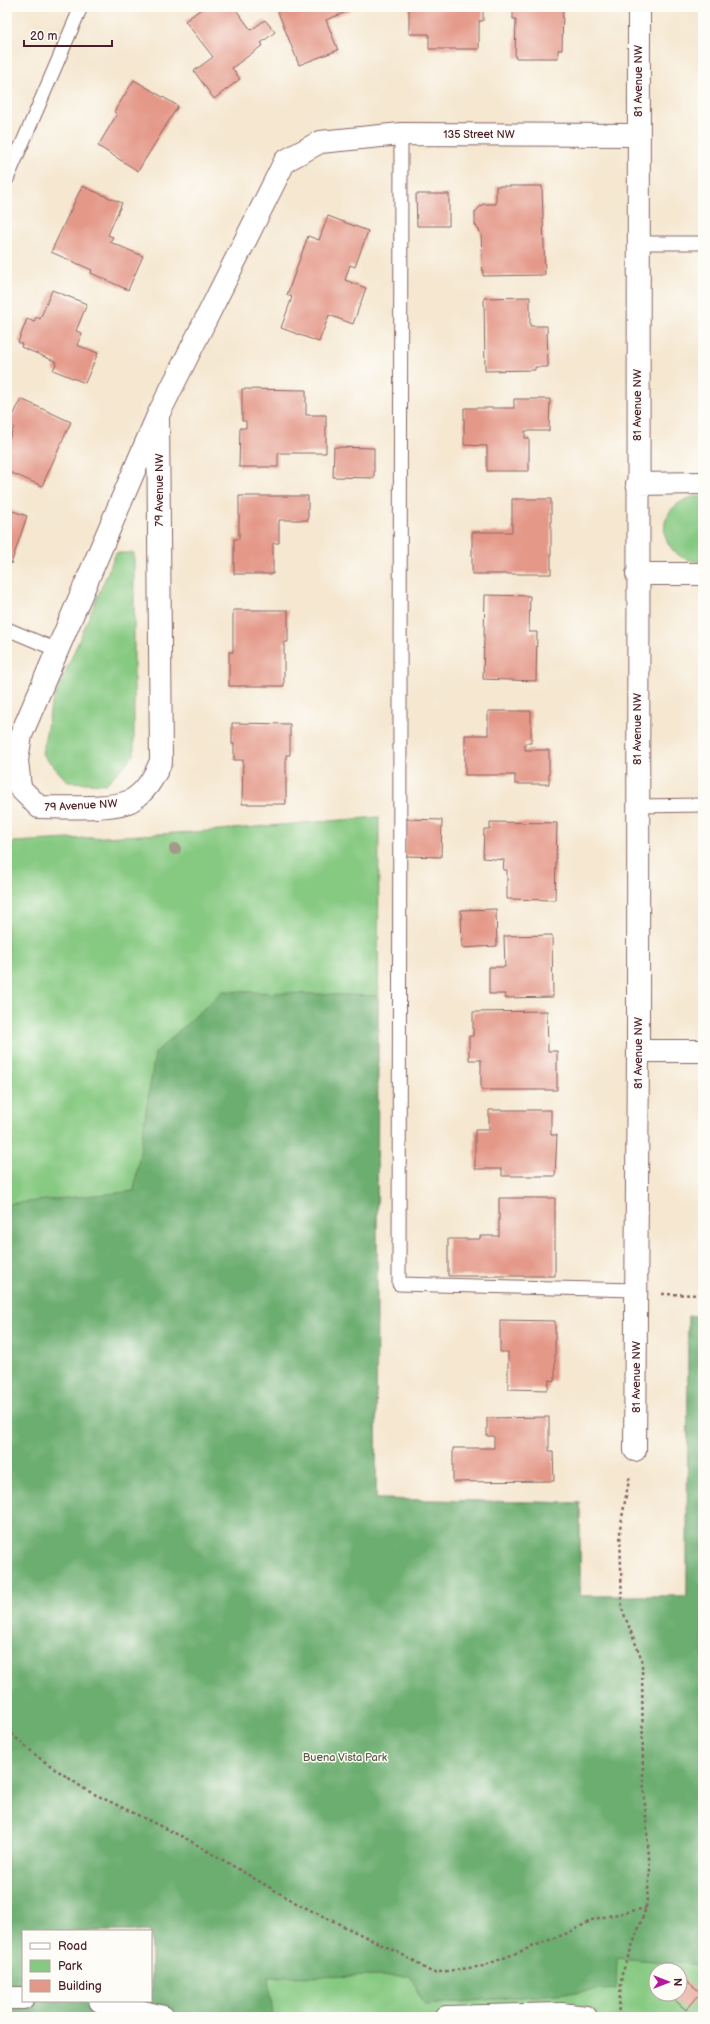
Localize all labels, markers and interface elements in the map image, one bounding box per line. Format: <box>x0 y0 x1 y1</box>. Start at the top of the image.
scale bar <box>24 22 112 48</box>
text: 20 m <box>30 29 57 44</box>
street label: 81 Avenue NW <box>632 45 645 117</box>
street label: 135 Street NW <box>443 128 515 141</box>
street label: 81 Avenue NW <box>631 369 644 441</box>
street label: 79 Avenue NW <box>153 453 166 527</box>
street label: 81 Avenue NW <box>631 693 644 765</box>
street label: 79 Avenue NW <box>44 797 118 814</box>
street label: 81 Avenue NW <box>632 1017 645 1089</box>
street label: 81 Avenue NW <box>630 1341 643 1413</box>
park label: Buena Vista Park <box>303 1751 388 1764</box>
legend <box>22 1930 152 2002</box>
text: Road <box>58 1939 87 1954</box>
text: Park <box>58 1959 82 1974</box>
north arrow <box>648 1962 688 2002</box>
text: N <box>671 1978 684 1986</box>
text: Building <box>58 1979 102 1994</box>

